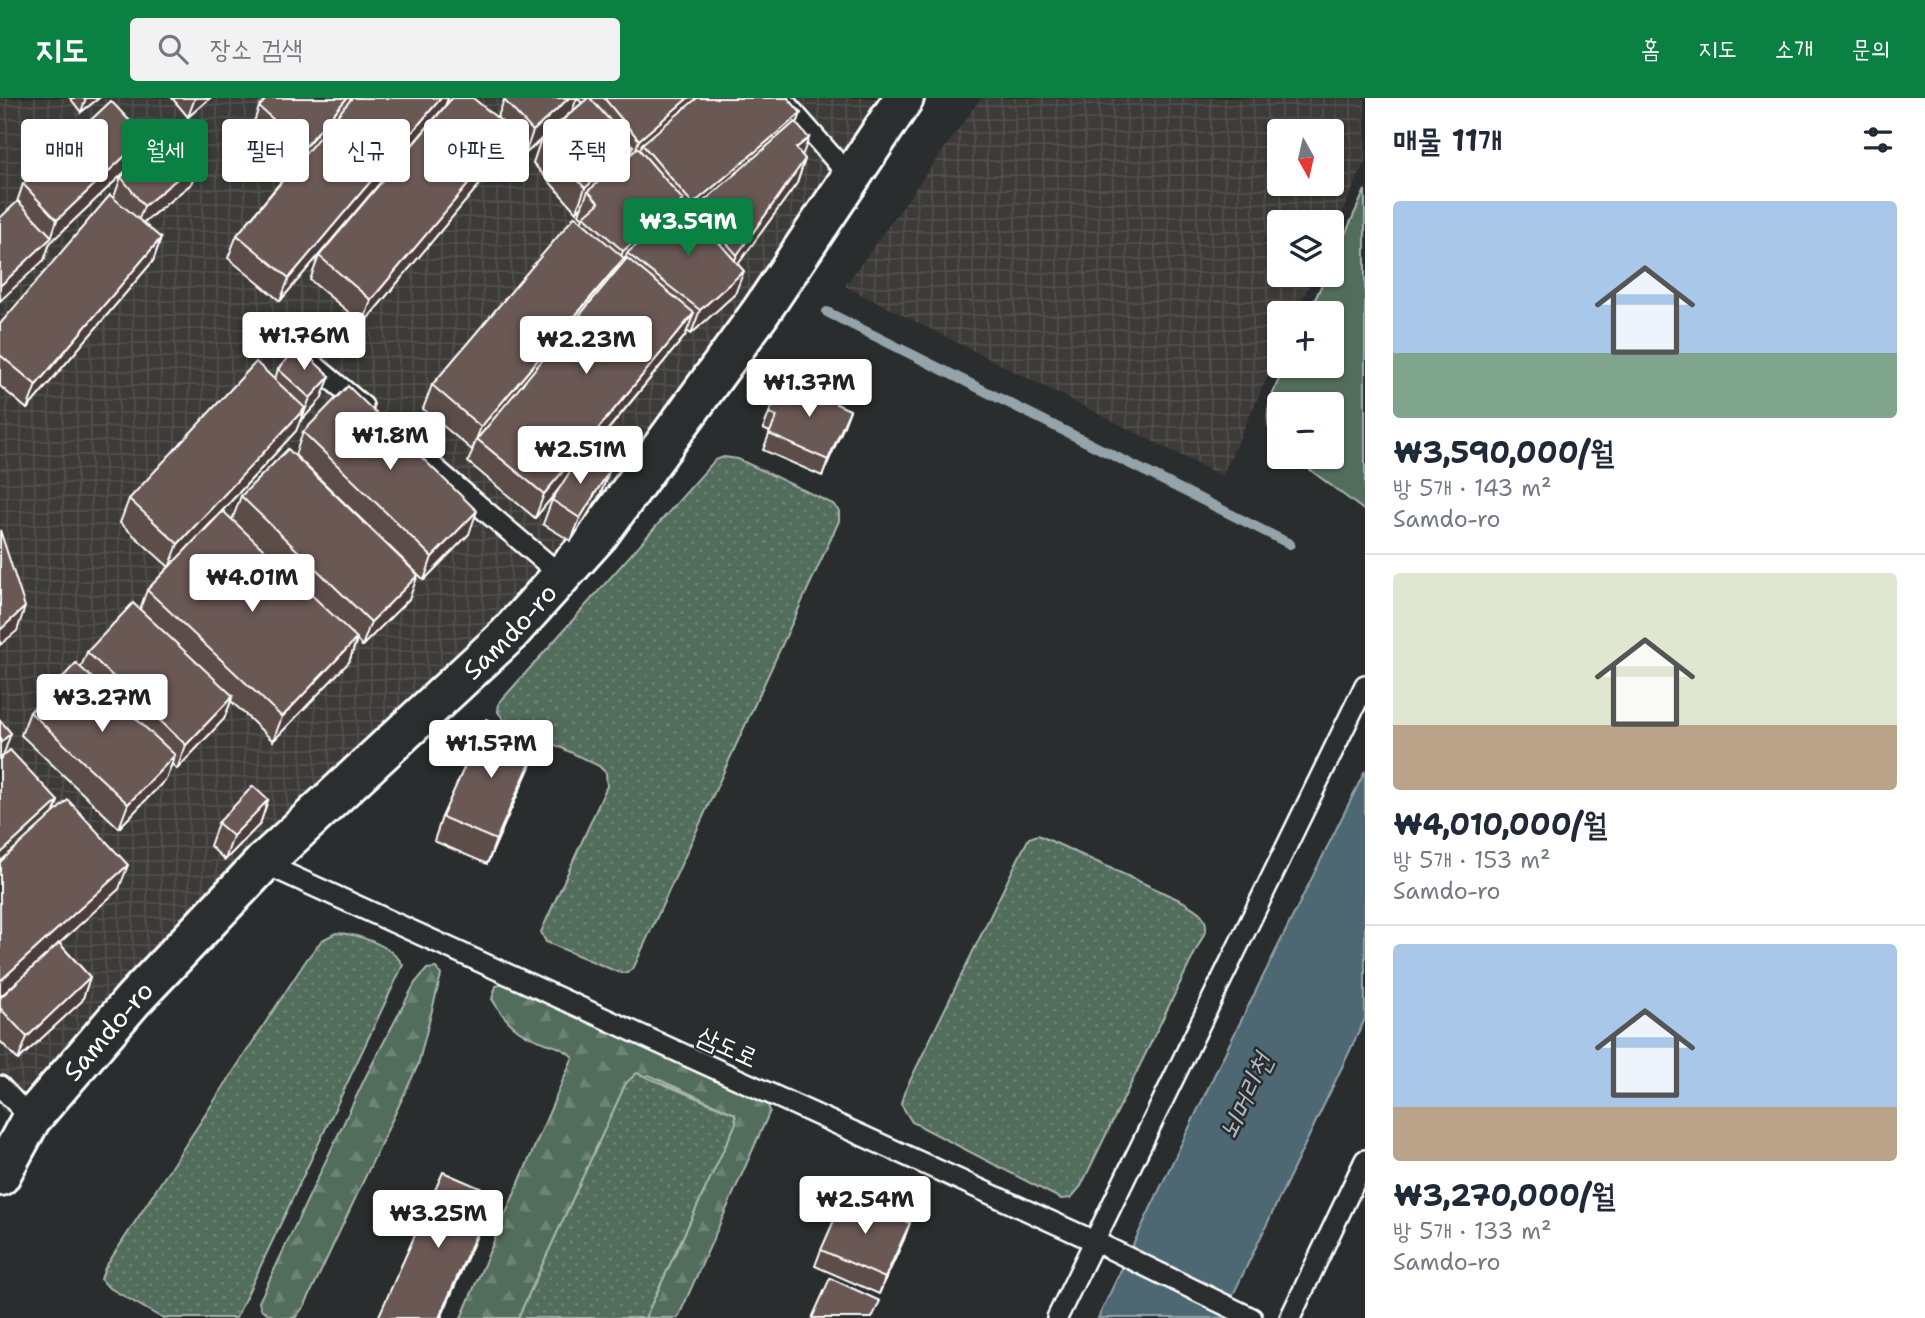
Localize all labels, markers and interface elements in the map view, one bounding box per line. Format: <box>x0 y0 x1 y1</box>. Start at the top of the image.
search box <box>130 18 620 81</box>
text: 지도 <box>35 27 88 72</box>
icon: search <box>154 30 192 68</box>
text: 장소 검색 <box>210 31 303 66</box>
text: 홈 <box>1641 33 1660 65</box>
text: 지도 <box>1698 33 1737 65</box>
text: 소개 <box>1775 33 1813 65</box>
text: 문의 <box>1851 33 1890 65</box>
chip: 매매 <box>21 119 108 182</box>
chip: 월세 <box>122 119 208 182</box>
chip: 필터 <box>222 119 309 182</box>
chip: 신규 <box>323 119 410 182</box>
chip: 아파트 <box>424 119 529 182</box>
chip: 주택 <box>543 119 630 182</box>
north arrow <box>1267 119 1344 196</box>
map controls <box>1267 119 1344 469</box>
text: 매물 11개 <box>1393 120 1502 161</box>
icon: filters <box>1859 121 1897 159</box>
pin: ₩3.59M <box>631 198 745 258</box>
text: ₩3.59M <box>639 206 737 236</box>
button: layers <box>1267 210 1344 287</box>
icon: home <box>1582 247 1708 373</box>
button: + <box>1267 301 1344 378</box>
pin: ₩1.76M <box>247 313 361 372</box>
pin: ₩2.23M <box>529 316 643 376</box>
text: ₩1.76M <box>258 320 350 350</box>
text: ₩2.23M <box>536 324 636 354</box>
pin: ₩1.37M <box>752 360 866 419</box>
text: ₩1.37M <box>763 367 855 397</box>
button: − <box>1267 392 1344 469</box>
pin: ₩1.8M <box>341 412 439 472</box>
text: ₩1.8M <box>351 420 429 450</box>
pin: ₩2.51M <box>523 426 637 486</box>
text: ₩3,590,000/월 <box>1393 432 1614 473</box>
text: ₩2.51M <box>534 434 626 464</box>
text: 방 5개 · 143 m² <box>1393 473 1552 503</box>
text: Samdo-ro <box>1393 504 1501 534</box>
pin: ₩4.01M <box>195 554 309 614</box>
text: ₩4.01M <box>206 562 299 592</box>
street label: Samdo-ro <box>454 575 564 687</box>
icon: home <box>1582 619 1708 745</box>
pin: ₩3.27M <box>45 674 159 734</box>
text: ₩3.27M <box>53 682 151 712</box>
pin: ₩1.57M <box>434 720 548 780</box>
text: ₩1.57M <box>445 728 537 758</box>
text: ₩4,010,000/월 <box>1393 804 1607 845</box>
text: 방 5개 · 153 m² <box>1393 845 1551 875</box>
text: Samdo-ro <box>1393 876 1501 906</box>
street label: Samdo-ro <box>54 973 160 1088</box>
icon: home <box>1582 990 1708 1116</box>
street label: 삼도로 <box>692 1017 764 1075</box>
water label: 뇌머리천 <box>1209 1045 1282 1145</box>
text: ₩3,270,000/월 <box>1393 1175 1615 1216</box>
pin: ₩2.54M <box>808 1176 922 1236</box>
text: ₩2.54M <box>816 1184 914 1214</box>
pin: ₩3.25M <box>381 1190 495 1250</box>
text: ₩3.25M <box>389 1198 487 1228</box>
text: 방 5개 · 133 m² <box>1393 1216 1552 1246</box>
text: Samdo-ro <box>1393 1247 1501 1277</box>

